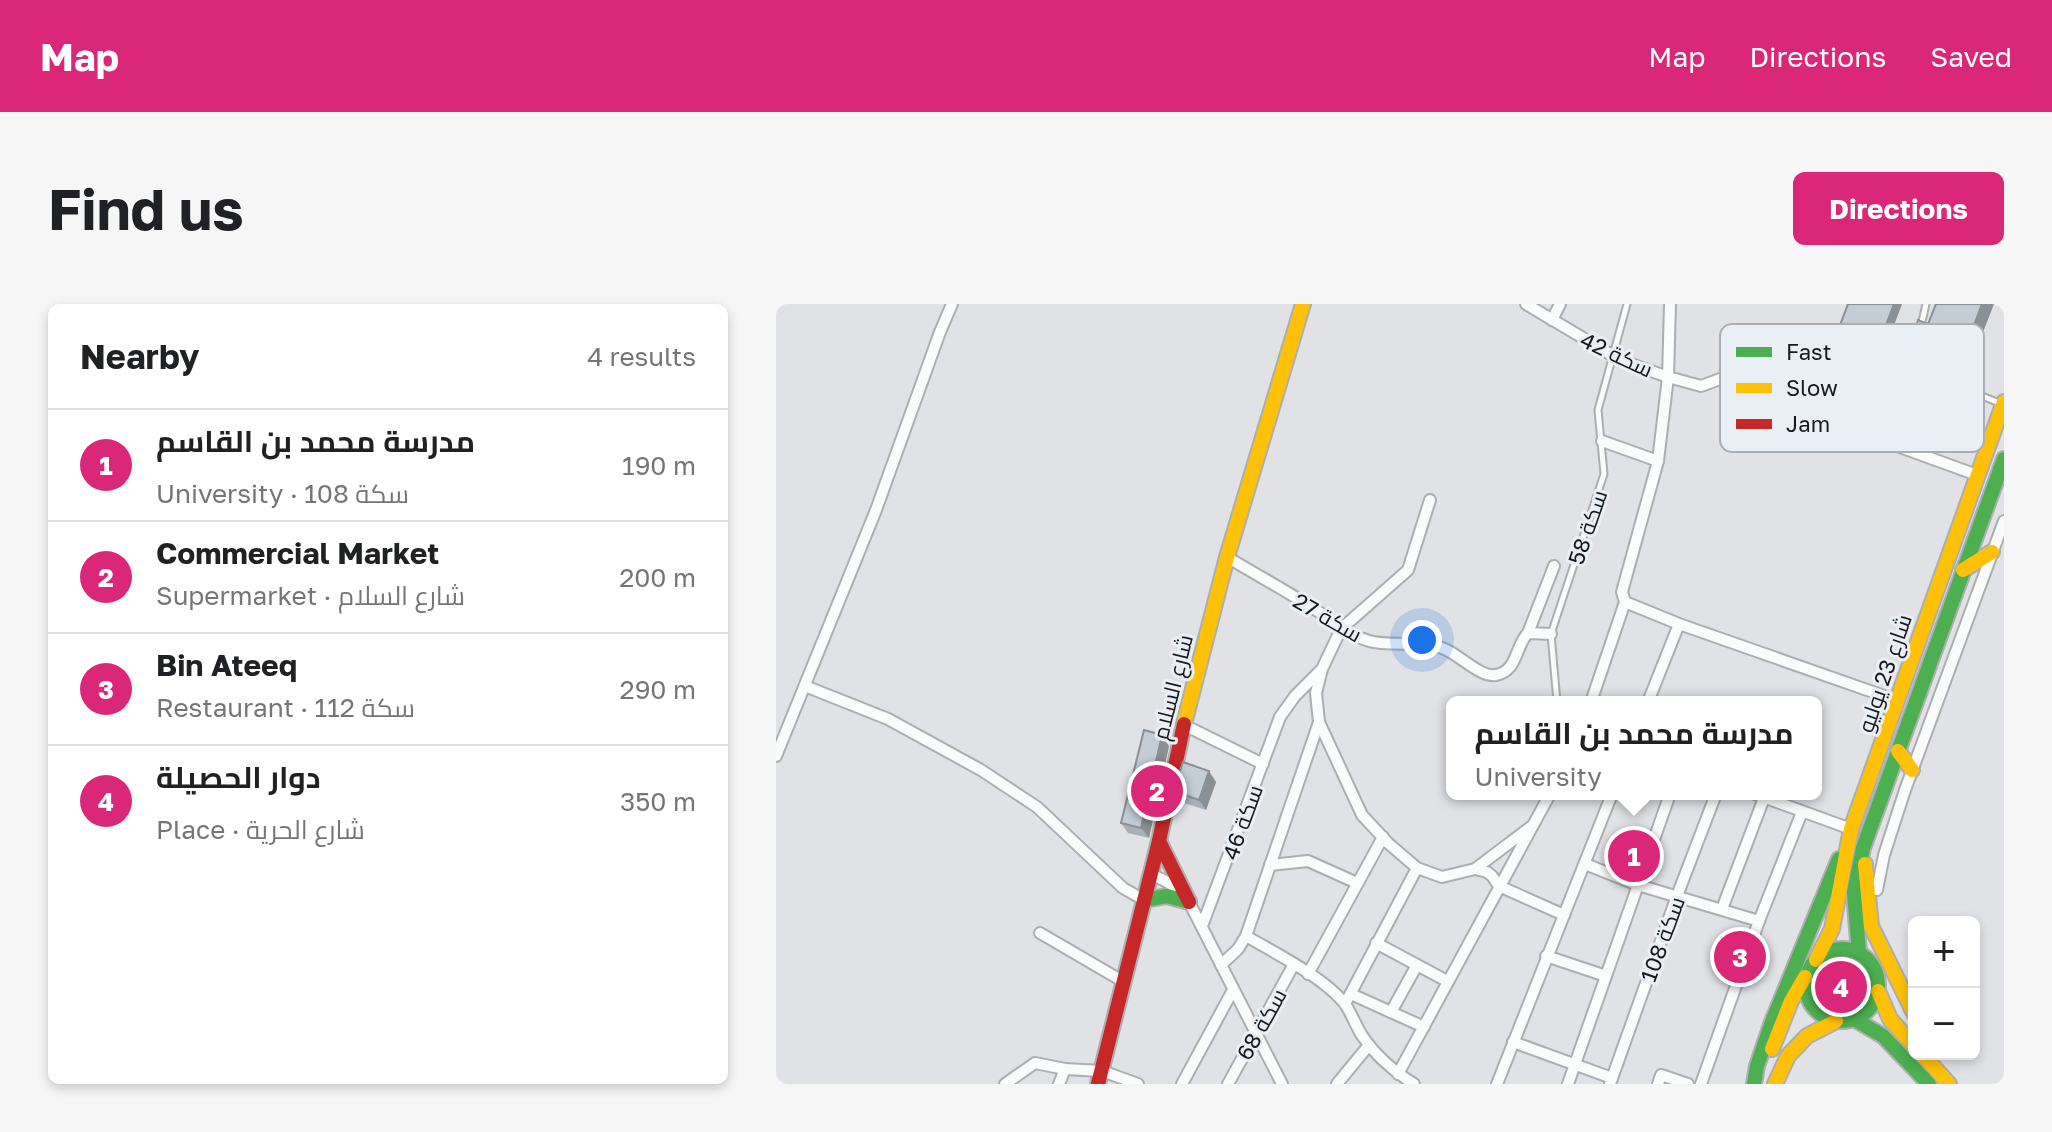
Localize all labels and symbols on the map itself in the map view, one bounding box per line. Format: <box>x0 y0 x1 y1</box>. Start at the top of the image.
legend <box>1720 324 1984 452</box>
street label: سكة 42 <box>1576 325 1658 383</box>
text: Fast <box>1786 338 1832 365</box>
text: Slow <box>1786 374 1838 401</box>
text: Jam <box>1786 410 1830 437</box>
street label: سكة 58 <box>1562 486 1612 568</box>
street label: سكة 27 <box>1289 586 1367 648</box>
street label: شارع 23 يوليو <box>1851 610 1919 736</box>
your location <box>1402 620 1442 660</box>
street label: شارع السلام <box>1146 632 1201 743</box>
pin: 2 <box>1131 761 1183 821</box>
street label: سكة 46 <box>1216 781 1268 863</box>
pin: 1 <box>1608 826 1660 886</box>
street label: سكة 108 <box>1634 893 1690 985</box>
pin: 3 <box>1714 927 1766 987</box>
pin: 4 <box>1815 957 1867 1017</box>
street label: سكة 68 <box>1230 984 1292 1064</box>

